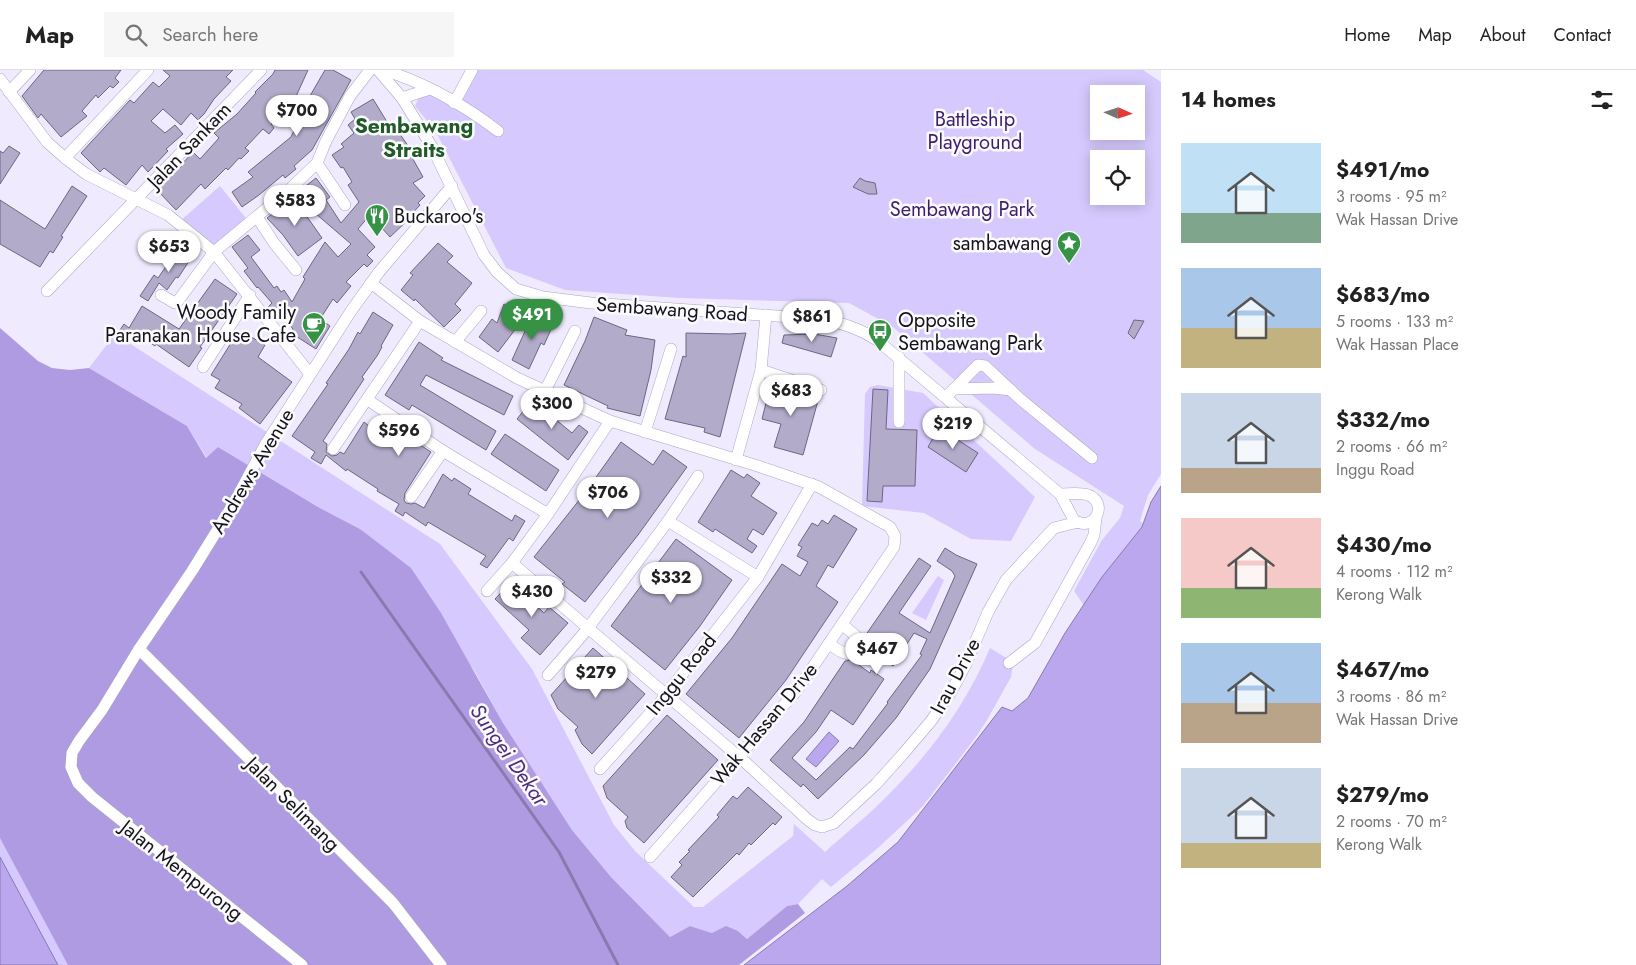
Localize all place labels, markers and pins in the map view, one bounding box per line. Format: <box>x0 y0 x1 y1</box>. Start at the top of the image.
pin: $700 <box>267 94 327 137</box>
pin: $583 <box>265 184 325 227</box>
place label: Buckaroo's <box>394 202 483 231</box>
restaurant icon: Buckaroo's <box>364 203 390 237</box>
place label: sambawang <box>953 229 1052 258</box>
pin: $653 <box>139 230 199 273</box>
place icon: sambawang <box>1056 230 1082 264</box>
place label: Woody Family Paranakan House Cafe <box>105 298 296 350</box>
pin: $491 <box>502 298 562 341</box>
pin: $861 <box>782 300 842 343</box>
place label: Opposite Sembawang Park <box>898 306 1043 358</box>
cafe icon: Woody Family Paranakan House Cafe <box>301 311 327 345</box>
bus stop icon: Opposite Sembawang Park <box>867 318 893 352</box>
pin: $683 <box>761 374 821 417</box>
pin: $300 <box>522 388 582 430</box>
pin: $219 <box>923 408 983 450</box>
pin: $596 <box>369 414 429 457</box>
pin: $706 <box>578 476 638 519</box>
pin: $332 <box>641 562 701 604</box>
pin: $430 <box>502 576 562 618</box>
pin: $467 <box>847 632 907 675</box>
pin: $279 <box>566 656 626 699</box>

